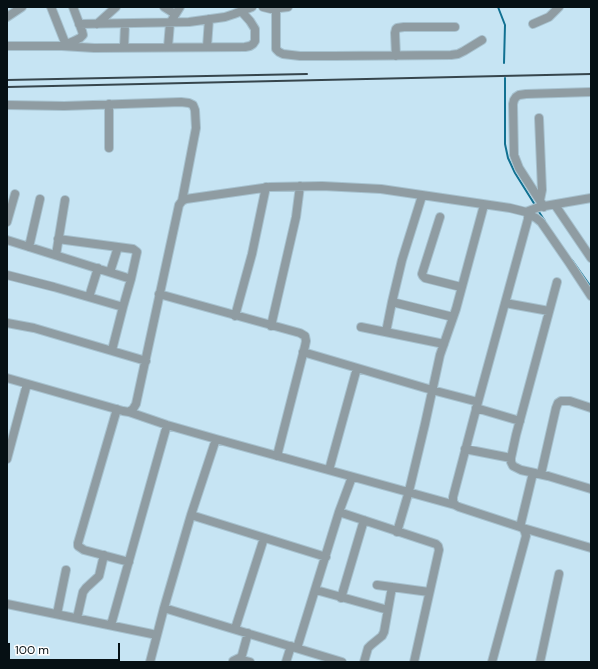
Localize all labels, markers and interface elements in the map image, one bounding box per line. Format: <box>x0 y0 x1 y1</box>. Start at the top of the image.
scale bar <box>10 635 122 661</box>
text: 100 m <box>15 642 49 658</box>

